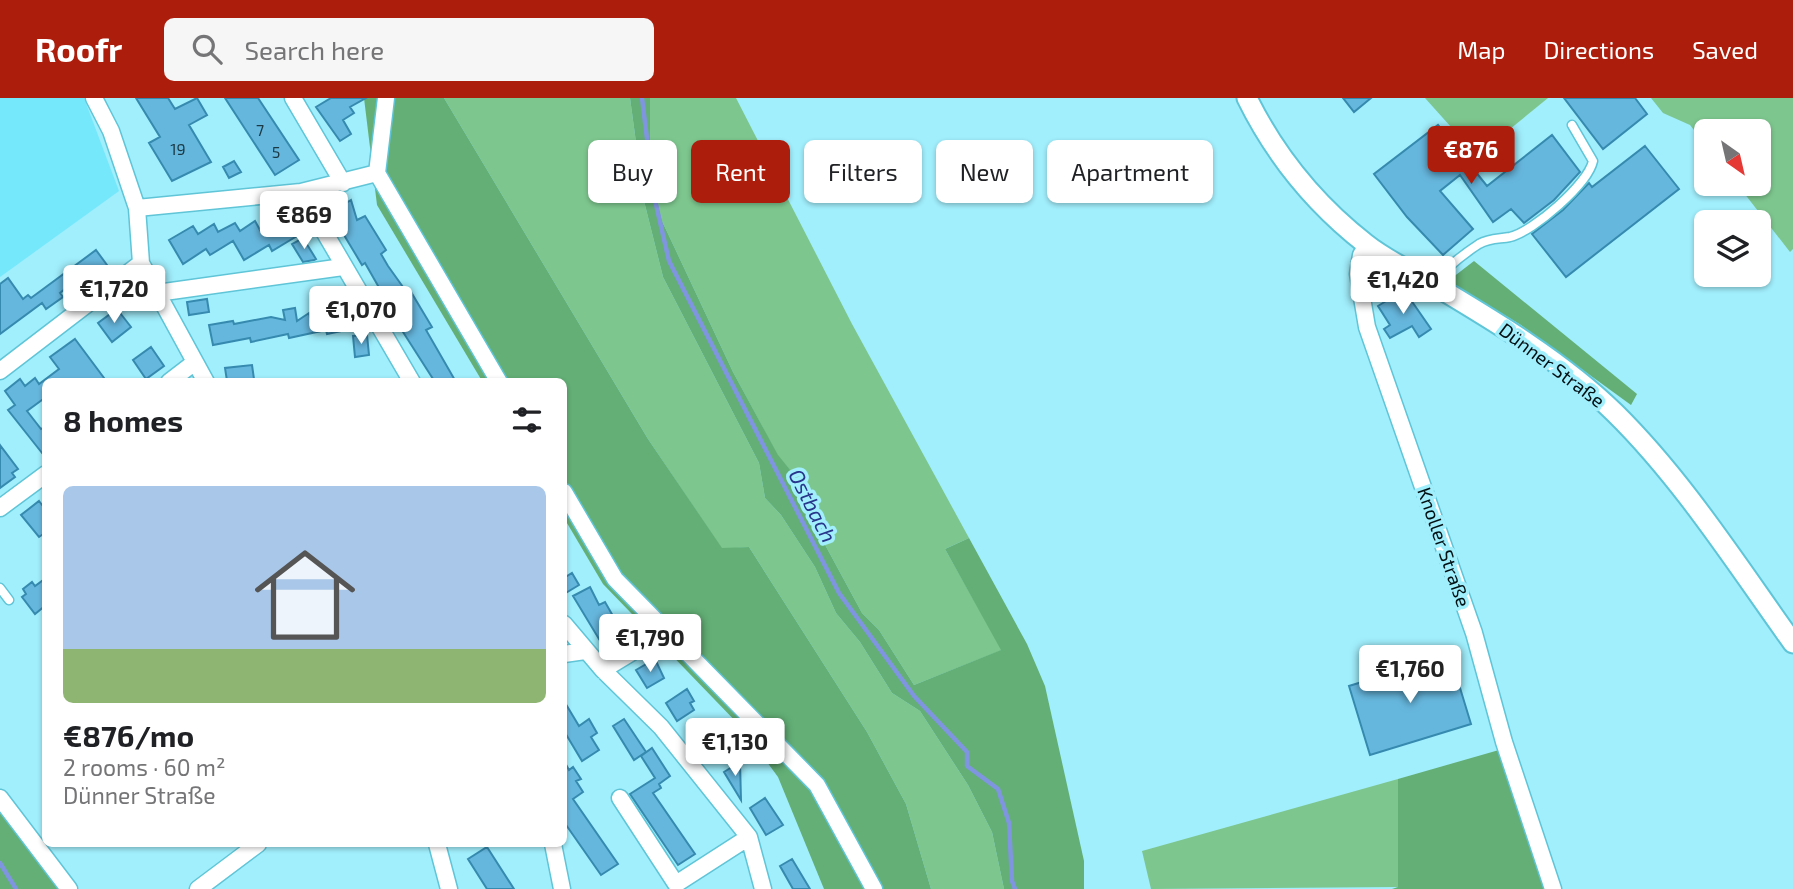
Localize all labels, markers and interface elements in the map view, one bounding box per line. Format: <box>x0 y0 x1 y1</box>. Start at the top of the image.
search box <box>164 18 654 81</box>
text: Roofr <box>35 29 122 69</box>
icon: search <box>188 30 226 68</box>
text: Search here <box>244 34 384 65</box>
text: Map <box>1457 35 1505 64</box>
text: Directions <box>1543 35 1654 64</box>
text: Saved <box>1692 35 1758 64</box>
north arrow <box>1694 119 1771 196</box>
map controls <box>1694 119 1771 287</box>
house number: 7 <box>256 120 264 139</box>
pin: €876 <box>1430 126 1512 186</box>
text: €876 <box>1444 135 1498 163</box>
house number: 19 <box>170 139 186 158</box>
chip: Buy <box>588 140 677 203</box>
chip: Rent <box>691 140 790 203</box>
chip: Filters <box>804 140 922 203</box>
chip: New <box>936 140 1033 203</box>
chip: Apartment <box>1047 140 1213 203</box>
house number: 5 <box>272 142 280 161</box>
pin: €869 <box>263 192 345 251</box>
text: €869 <box>276 200 332 228</box>
button: layers <box>1694 210 1771 287</box>
pin: €1,420 <box>1346 256 1460 316</box>
text: €1,420 <box>1367 265 1439 293</box>
pin: €1,720 <box>57 266 171 325</box>
text: €1,720 <box>79 274 149 302</box>
pin: €1,070 <box>304 286 418 346</box>
text: €1,070 <box>325 295 397 323</box>
street label: Dünner Straße <box>1495 317 1610 412</box>
icon: filters <box>508 401 546 439</box>
text: 8 homes <box>63 402 183 438</box>
water label: Ostbach <box>784 464 842 546</box>
street label: Knoller Straße <box>1413 484 1476 610</box>
icon: home <box>242 532 368 658</box>
pin: €1,790 <box>593 614 707 674</box>
text: €1,790 <box>615 623 685 651</box>
pin: €1,760 <box>1353 646 1467 705</box>
text: €1,760 <box>1375 654 1445 682</box>
text: €876/mo <box>63 717 194 753</box>
pin: €1,130 <box>678 718 792 778</box>
text: €1,130 <box>702 727 768 755</box>
text: 2 rooms · 60 m² <box>63 753 225 781</box>
text: Dünner Straße <box>63 781 216 809</box>

